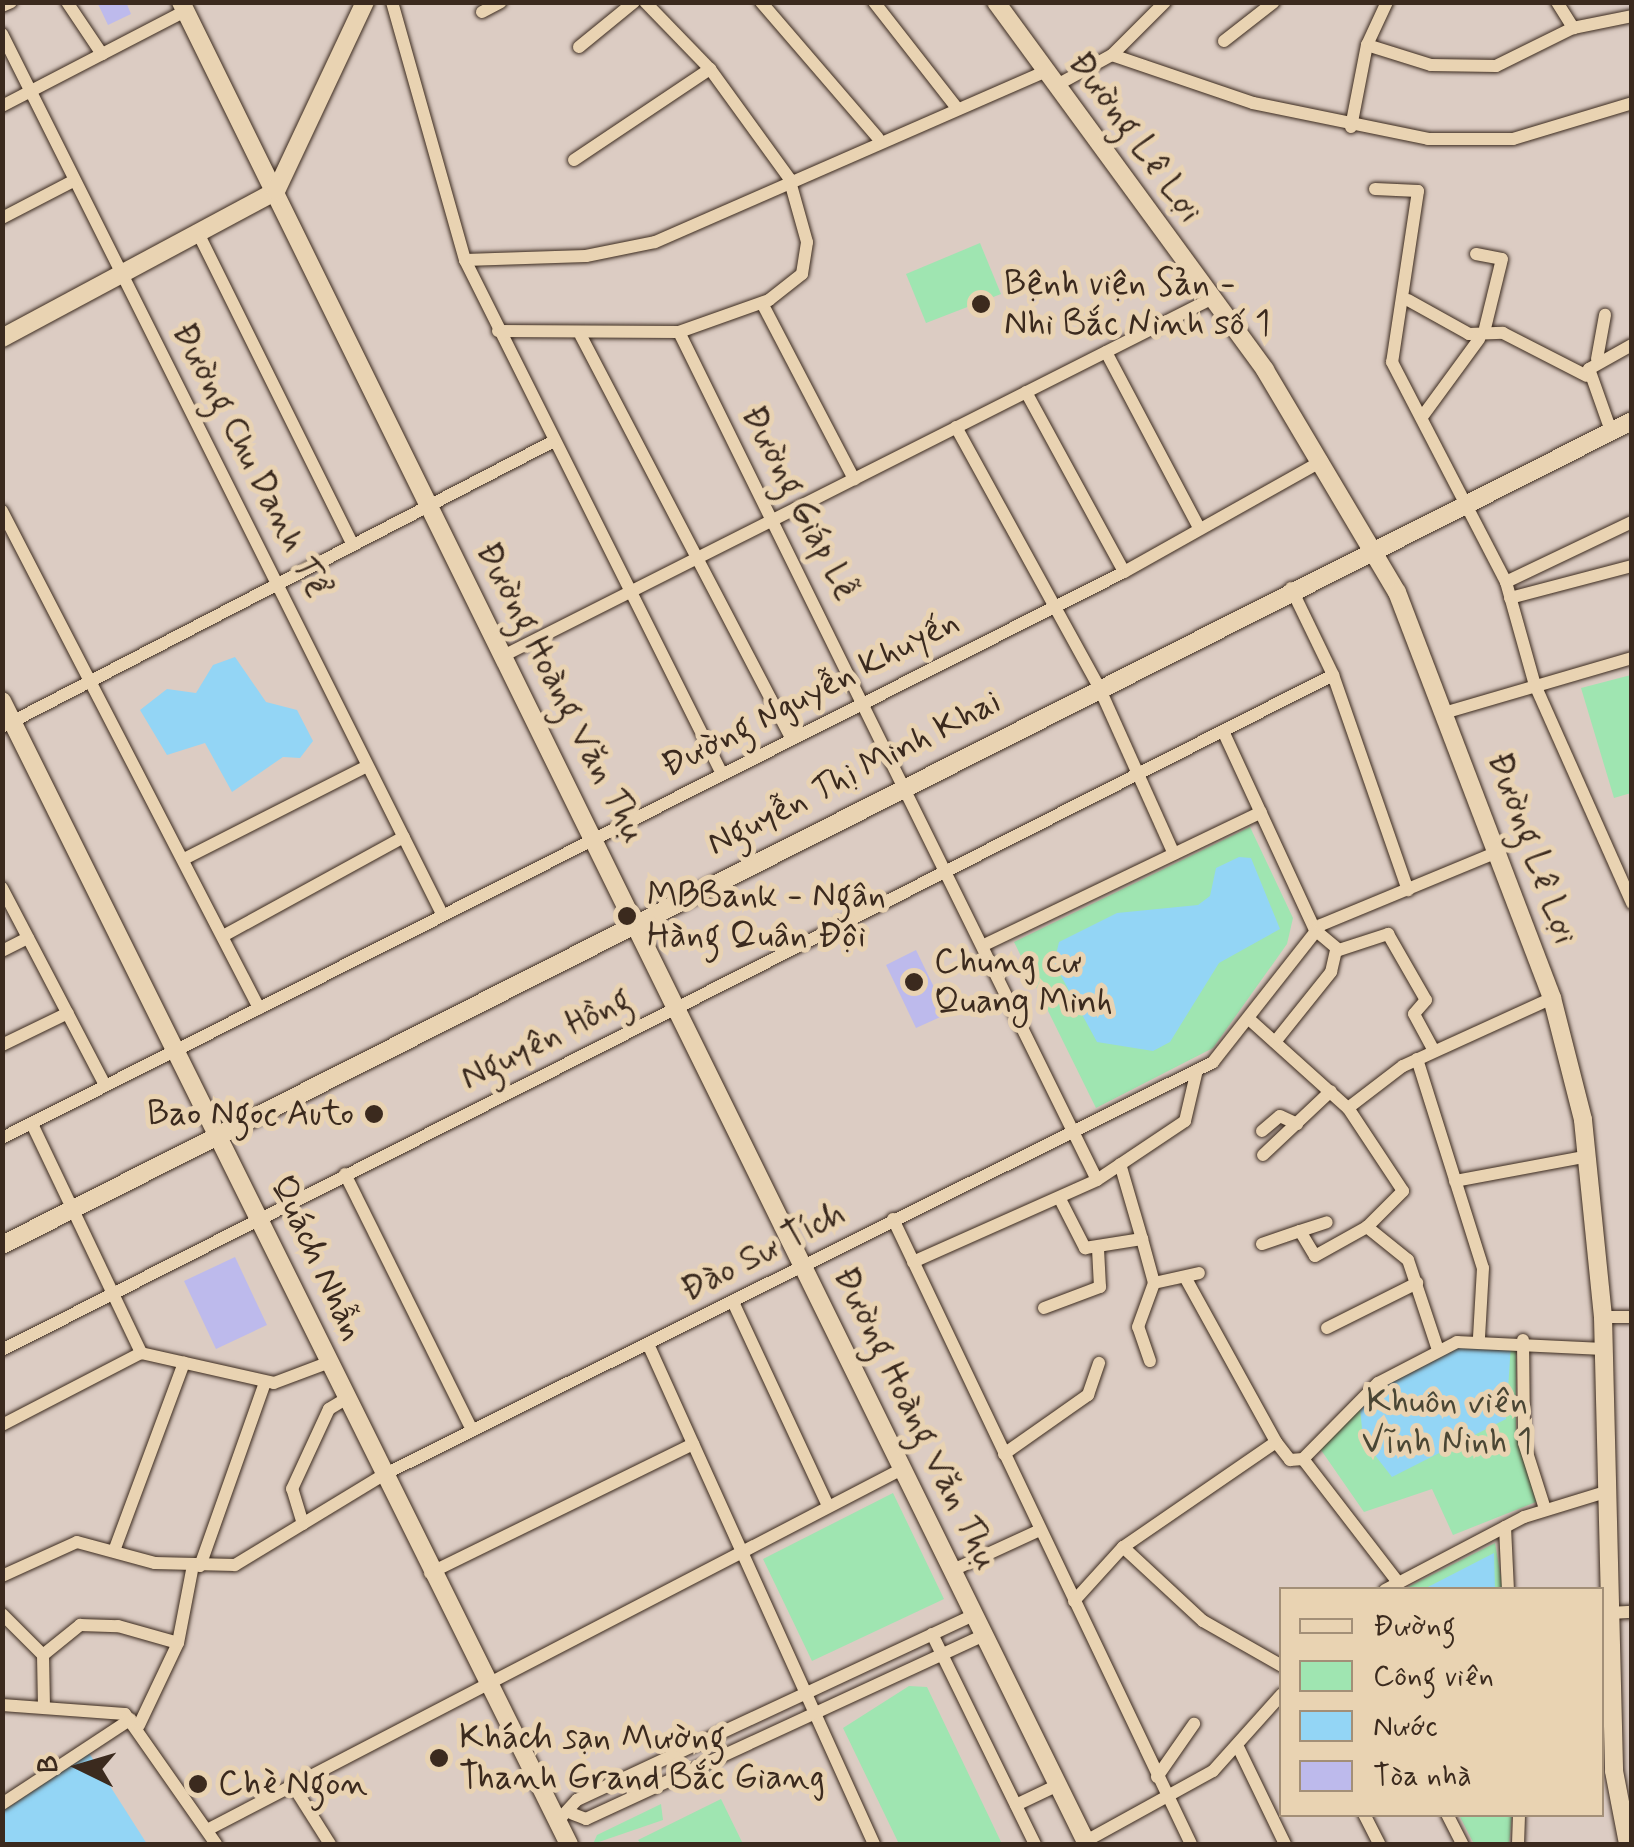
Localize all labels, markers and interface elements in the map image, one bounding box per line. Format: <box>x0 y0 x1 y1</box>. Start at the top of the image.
street label: Đường Lê Lợi <box>1059 43 1211 231</box>
place label: Bệnh viện Sản - Nhi Bắc Ninh số 1 <box>1004 263 1259 345</box>
marker: Bệnh viện Sản - Nhi Bắc Ninh số 1 <box>968 291 994 317</box>
street label: Đường Chu Danh Tể <box>163 317 337 603</box>
street label: Đường Giáp Lễ <box>731 397 867 609</box>
street label: Đường Hoàng Văn Thụ <box>468 537 654 849</box>
street label: Đường Nguyễn Khuyến <box>653 600 967 788</box>
street label: Nguyễn Thị Minh Khai <box>701 681 1007 865</box>
street label: Đường Lê Lợi <box>1478 746 1586 950</box>
place label: MBBank - Ngân Hàng Quân Đội <box>647 875 886 957</box>
marker: MBBank - Ngân Hàng Quân Đội <box>616 905 638 927</box>
place label: Chung cư Quang Minh <box>934 941 1113 1023</box>
marker: Chung cư Quang Minh <box>903 971 925 993</box>
street label: Nguyên Hồng <box>453 978 639 1100</box>
place label: Bao Ngoc Auto <box>145 1093 354 1135</box>
marker: Bao Ngoc Auto <box>363 1103 385 1125</box>
street label: Quách Nhẫn <box>261 1169 373 1347</box>
street label: Đào Sư Tích <box>674 1193 852 1311</box>
street label: Đường Hoàng Văn Thụ <box>825 1262 1007 1576</box>
park label: Khuôn viên Vĩnh Ninh 1 <box>1361 1381 1533 1463</box>
legend <box>1279 1587 1604 1817</box>
text: Đường <box>1373 1607 1456 1646</box>
text: Công viên <box>1373 1657 1494 1696</box>
text: Nước <box>1373 1707 1438 1746</box>
north arrow <box>30 1717 130 1817</box>
place label: Khách sạn Mường Thanh Grand Bắc Giang <box>459 1717 824 1799</box>
marker: Khách sạn Mường Thanh Grand Bắc Giang <box>428 1747 450 1769</box>
text: B <box>30 1754 69 1775</box>
text: Tòa nhà <box>1373 1757 1472 1796</box>
place label: Chè Ngon <box>218 1763 368 1805</box>
marker: Chè Ngon <box>187 1773 209 1795</box>

